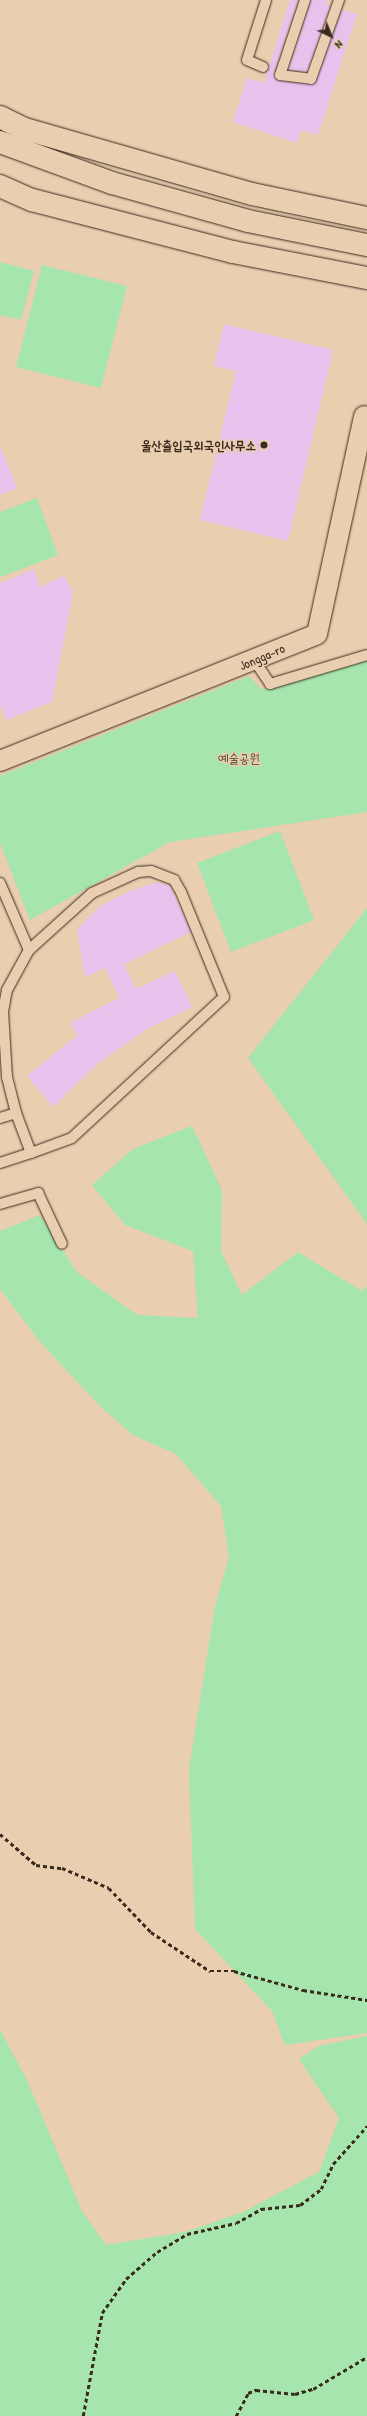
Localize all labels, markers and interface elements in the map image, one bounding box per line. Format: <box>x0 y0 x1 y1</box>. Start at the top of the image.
north arrow <box>311 16 351 56</box>
text: N <box>332 38 346 52</box>
place label: 울산출입국외국인사무소 <box>141 437 256 453</box>
marker: 울산출입국외국인사무소 <box>259 440 269 450</box>
street label: Jongga-ro <box>237 640 287 674</box>
park label: 예술공원 <box>218 750 260 766</box>

